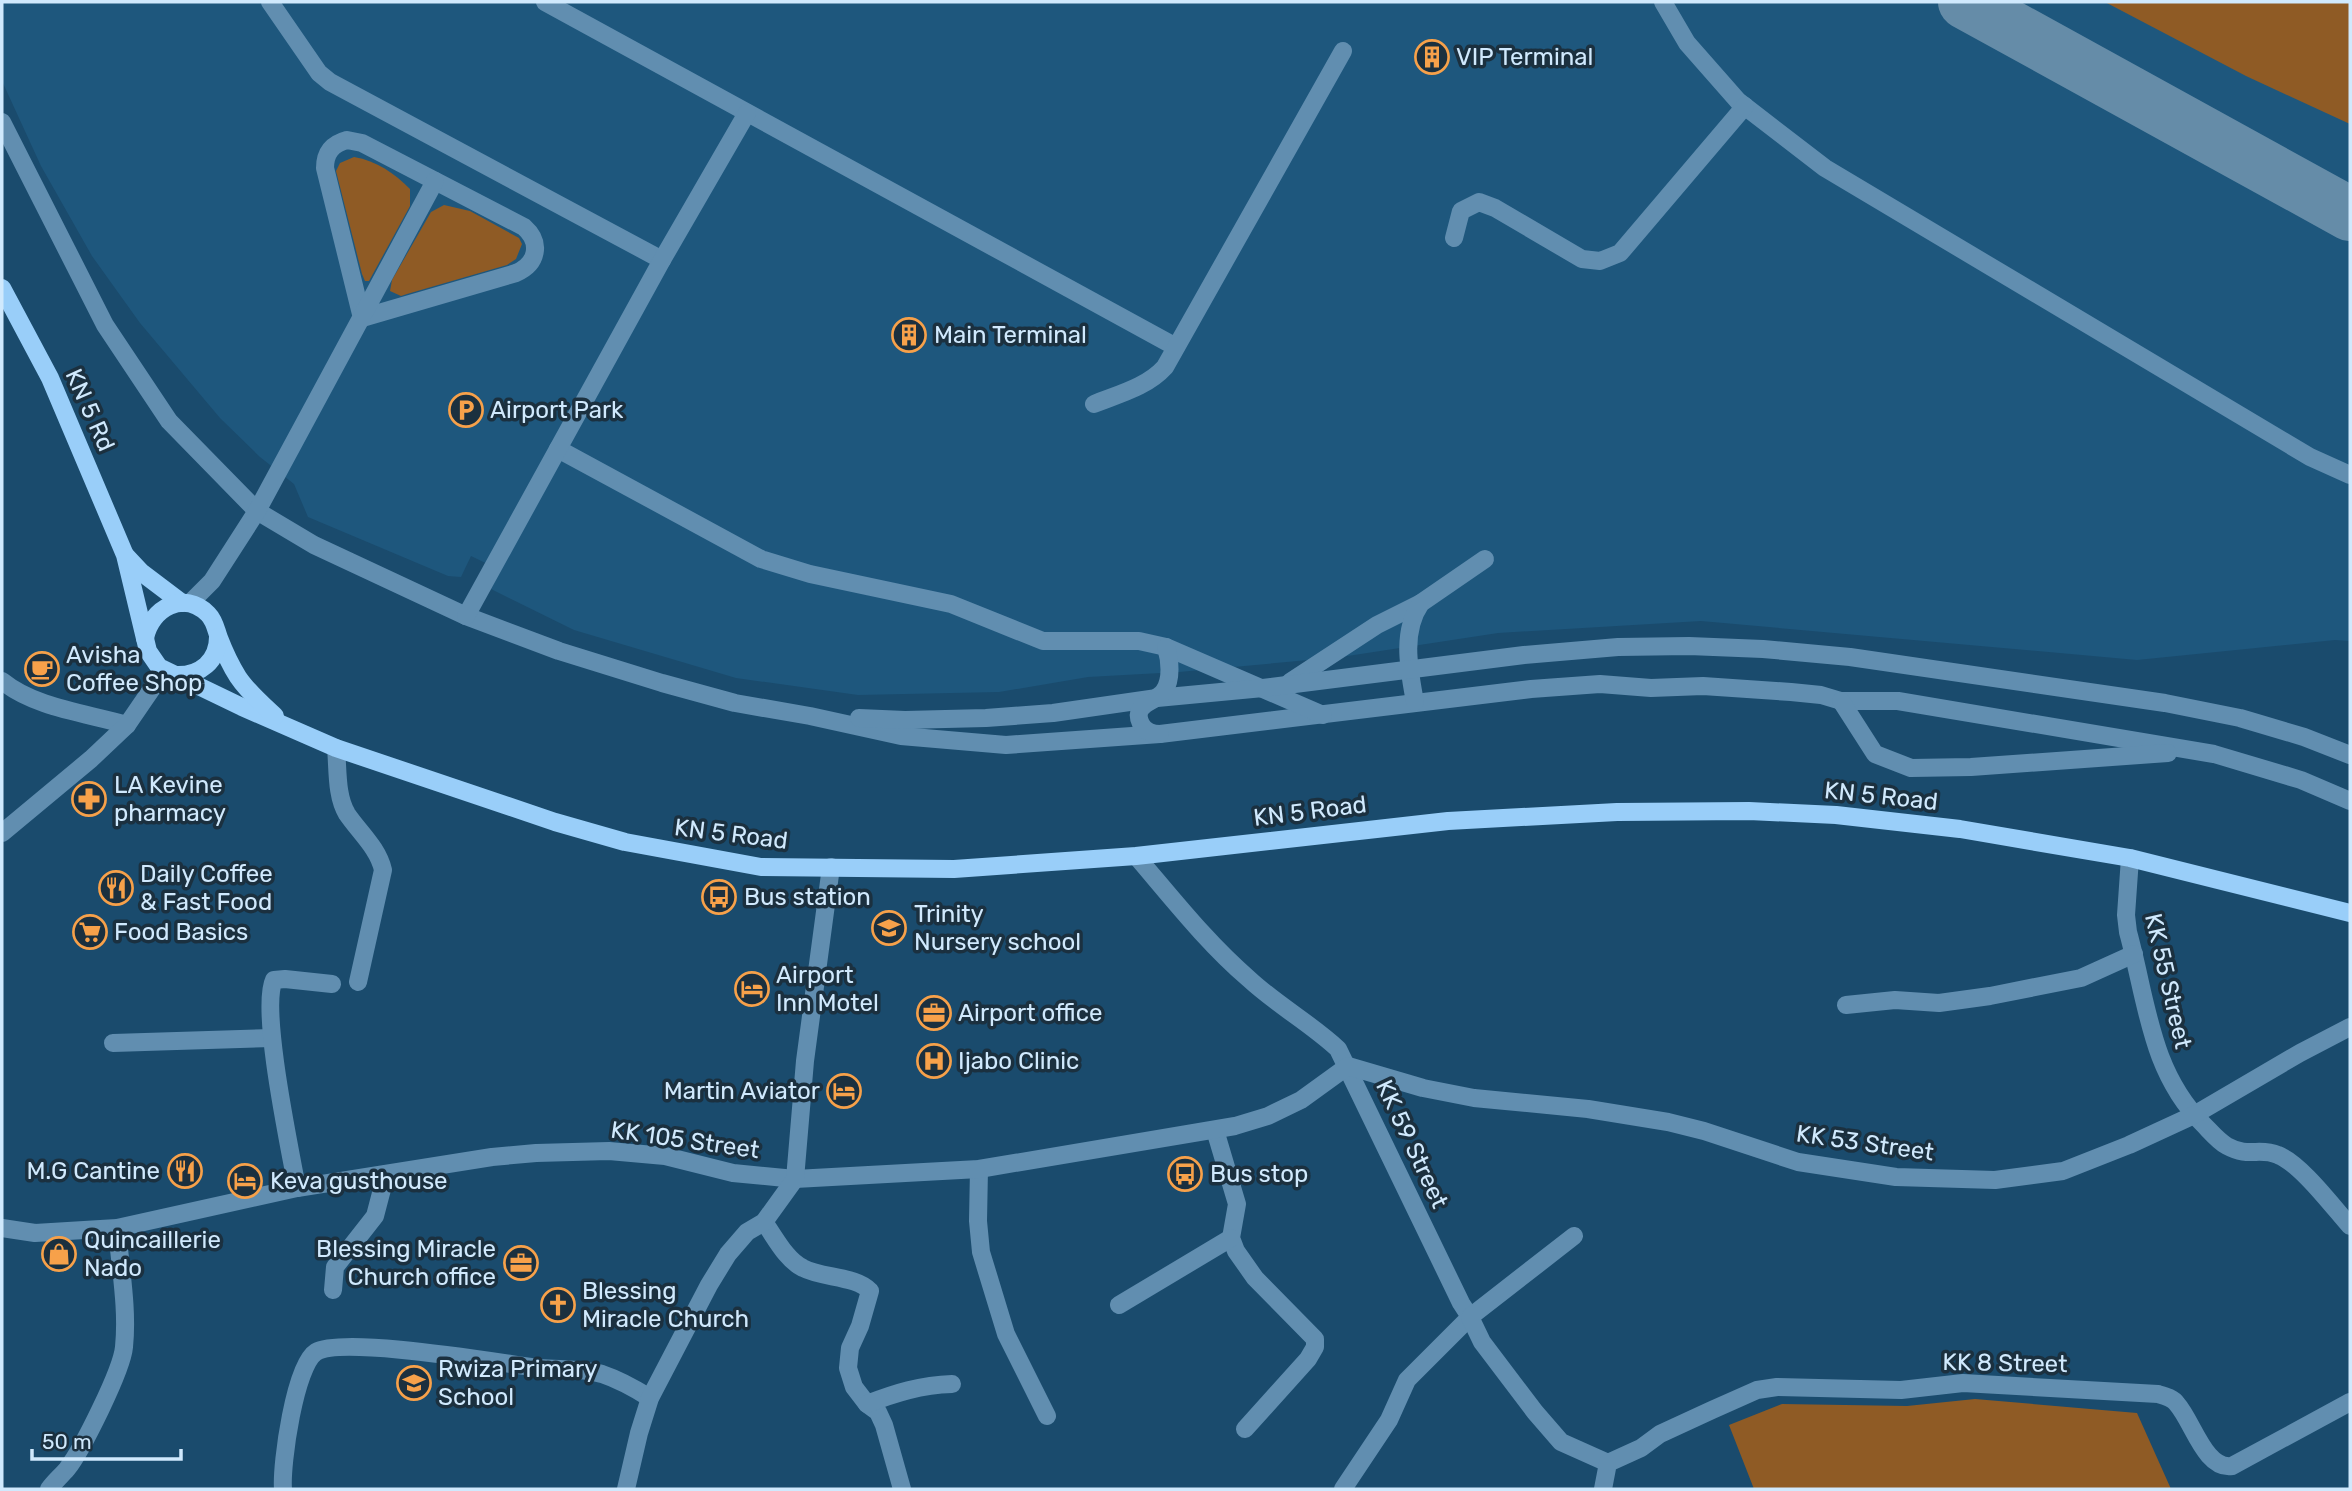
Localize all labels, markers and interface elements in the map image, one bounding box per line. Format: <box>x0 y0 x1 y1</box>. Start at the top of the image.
building icon: VIP Terminal <box>1413 38 1451 76</box>
place label: VIP Terminal <box>1456 43 1593 71</box>
building icon: Main Terminal <box>890 316 928 354</box>
place label: Main Terminal <box>934 321 1087 349</box>
street label: KN 5 Rd <box>60 365 120 455</box>
parking icon: Airport Park <box>447 391 485 429</box>
place label: Airport Park <box>490 396 624 424</box>
place label: Avisha Coffee Shop <box>66 641 202 697</box>
cafe icon: Avisha Coffee Shop <box>23 650 61 688</box>
place label: LA Kevine pharmacy <box>114 771 226 827</box>
street label: KN 5 Road <box>1823 776 1939 816</box>
pharmacy icon: LA Kevine pharmacy <box>70 780 108 818</box>
street label: KN 5 Road <box>1252 790 1368 832</box>
street label: KN 5 Road <box>673 813 789 855</box>
place label: Daily Coffee & Fast Food <box>140 860 273 916</box>
restaurant icon: Daily Coffee & Fast Food <box>97 869 135 907</box>
bus stop icon: Bus station <box>700 878 738 916</box>
place label: Bus station <box>744 883 871 911</box>
place label: Trinity Nursery school <box>914 900 1081 956</box>
school or university icon: Trinity Nursery school <box>870 909 908 947</box>
street label: KK 55 Street <box>2139 910 2197 1052</box>
supermarket icon: Food Basics <box>71 913 109 951</box>
place label: Food Basics <box>114 918 248 946</box>
place label: Airport Inn Motel <box>776 961 879 1017</box>
hotel icon: Airport Inn Motel <box>733 970 771 1008</box>
office icon: Airport office <box>915 994 953 1032</box>
place label: Airport office <box>958 999 1102 1027</box>
hospital icon: Ijabo Clinic <box>915 1042 953 1080</box>
place label: Ijabo Clinic <box>958 1047 1079 1075</box>
hotel icon: Martin Aviator <box>825 1072 863 1110</box>
street label: KK 59 Street <box>1370 1075 1454 1213</box>
place label: Martin Aviator <box>664 1077 820 1105</box>
street label: KK 105 Street <box>609 1116 761 1164</box>
street label: KK 53 Street <box>1794 1120 1936 1166</box>
restaurant icon: M.G Cantine <box>166 1152 204 1190</box>
bus stop icon: Bus stop <box>1166 1155 1204 1193</box>
place label: M.G Cantine <box>26 1157 160 1185</box>
place label: Bus stop <box>1210 1160 1308 1188</box>
hotel icon: Keva gusthouse <box>226 1162 264 1200</box>
place label: Keva gusthouse <box>270 1167 448 1195</box>
place label: Quincaillerie Nado <box>84 1226 221 1282</box>
shop icon: Quincaillerie Nado <box>40 1235 78 1273</box>
place label: Blessing Miracle Church office <box>316 1235 496 1291</box>
office icon: Blessing Miracle Church office <box>502 1244 540 1282</box>
place label: Blessing Miracle Church <box>582 1277 749 1333</box>
church icon: Blessing Miracle Church <box>539 1286 577 1324</box>
street label: KK 8 Street <box>1942 1348 2068 1378</box>
place label: Rwiza Primary School <box>438 1355 597 1411</box>
school or university icon: Rwiza Primary School <box>395 1364 433 1402</box>
scale bar <box>32 1418 180 1462</box>
text: 50 m <box>42 1429 92 1454</box>

